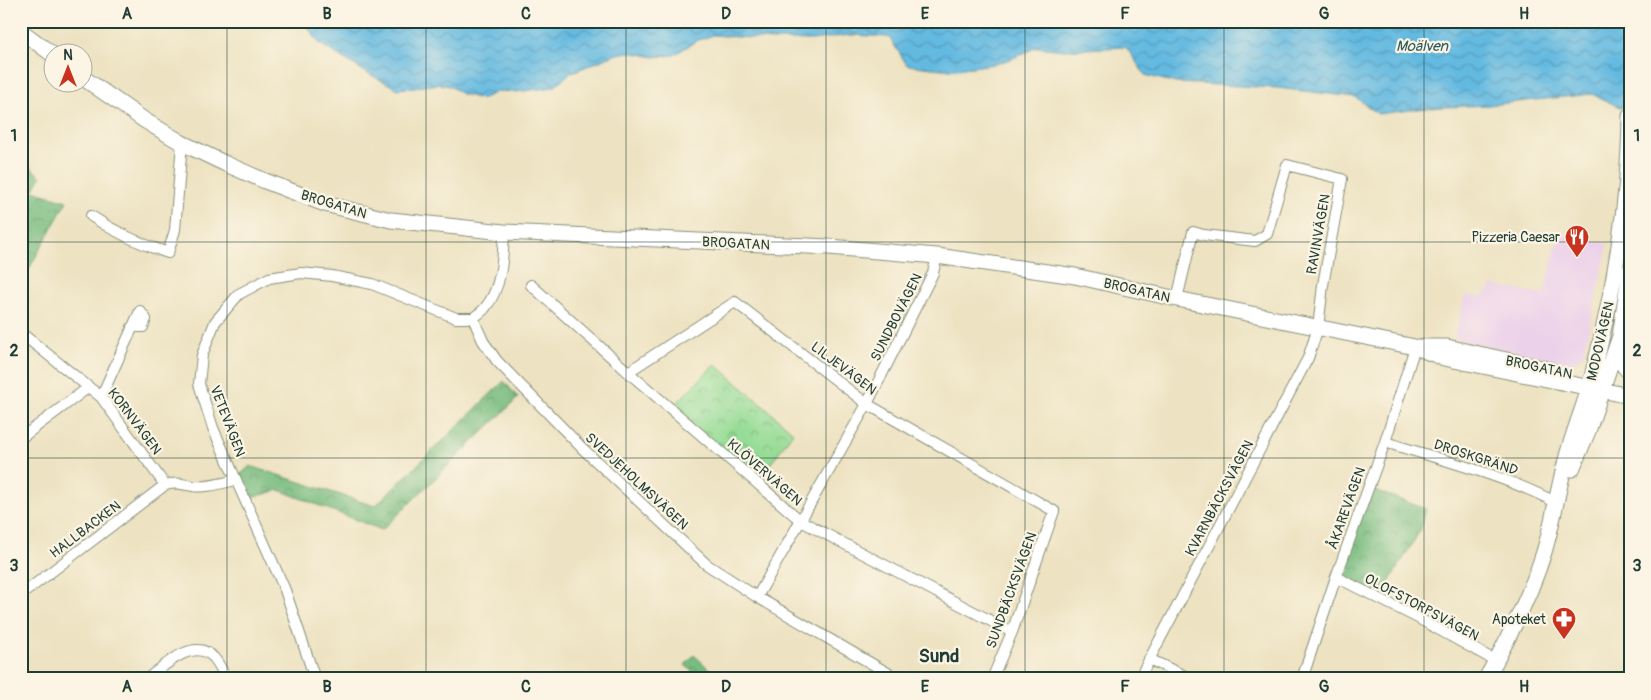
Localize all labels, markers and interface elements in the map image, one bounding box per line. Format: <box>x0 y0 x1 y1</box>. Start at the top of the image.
text: A <box>122 4 133 24</box>
text: B <box>322 4 332 24</box>
text: C <box>521 4 531 24</box>
text: D <box>721 4 731 24</box>
text: E <box>921 4 930 24</box>
text: F <box>1120 4 1130 24</box>
text: G <box>1319 4 1330 24</box>
text: H <box>1519 4 1529 24</box>
water label: Moälven <box>1396 37 1449 56</box>
north arrow <box>42 42 92 92</box>
text: N <box>63 47 73 64</box>
text: 1 <box>11 126 17 146</box>
text: 1 <box>1634 126 1640 146</box>
street label: BROGATAN <box>299 186 369 223</box>
street label: RAVINVÄGEN <box>1303 193 1334 276</box>
restaurant icon: Pizzeria Caesar <box>1564 224 1590 258</box>
place label: Pizzeria Caesar <box>1471 229 1560 246</box>
street label: BROGATAN <box>702 233 770 254</box>
street label: SUNDBOVÄGEN <box>867 270 926 364</box>
street label: BROGATAN <box>1102 275 1172 306</box>
street label: MODOVÄGEN <box>1583 300 1618 382</box>
street label: LILJEVÄGEN <box>807 338 880 399</box>
text: 2 <box>10 341 19 361</box>
text: 2 <box>1633 341 1642 361</box>
street label: BROGATAN <box>1504 352 1574 383</box>
street label: VETEVÄGEN <box>206 383 249 459</box>
street label: KORNVÄGEN <box>104 385 165 458</box>
street label: SVEDJEHOLMSVÄGEN <box>582 429 692 533</box>
street label: KLÖVERVÄGEN <box>724 434 806 510</box>
street label: DROSKGRÄND <box>1432 436 1520 479</box>
street label: KVARNBÄCKSVÄGEN <box>1182 437 1257 559</box>
street label: ÅKAREVÄGEN <box>1322 464 1369 552</box>
street label: HALLBACKEN <box>46 497 124 562</box>
street label: SUNDBÄCKSVÄGEN <box>983 530 1040 651</box>
text: 3 <box>10 556 19 576</box>
text: 3 <box>1633 556 1642 576</box>
street label: OLOFSTORPSVÄGEN <box>1362 570 1482 645</box>
pharmacy icon: Apoteket <box>1551 606 1577 640</box>
place label: Apoteket <box>1492 611 1546 628</box>
district label: Sund <box>919 644 959 668</box>
text: A <box>122 677 133 697</box>
text: B <box>322 677 332 697</box>
text: C <box>521 677 531 697</box>
text: D <box>721 677 731 697</box>
text: E <box>921 677 930 697</box>
text: F <box>1120 677 1130 697</box>
text: G <box>1319 677 1330 697</box>
text: H <box>1519 677 1529 697</box>

